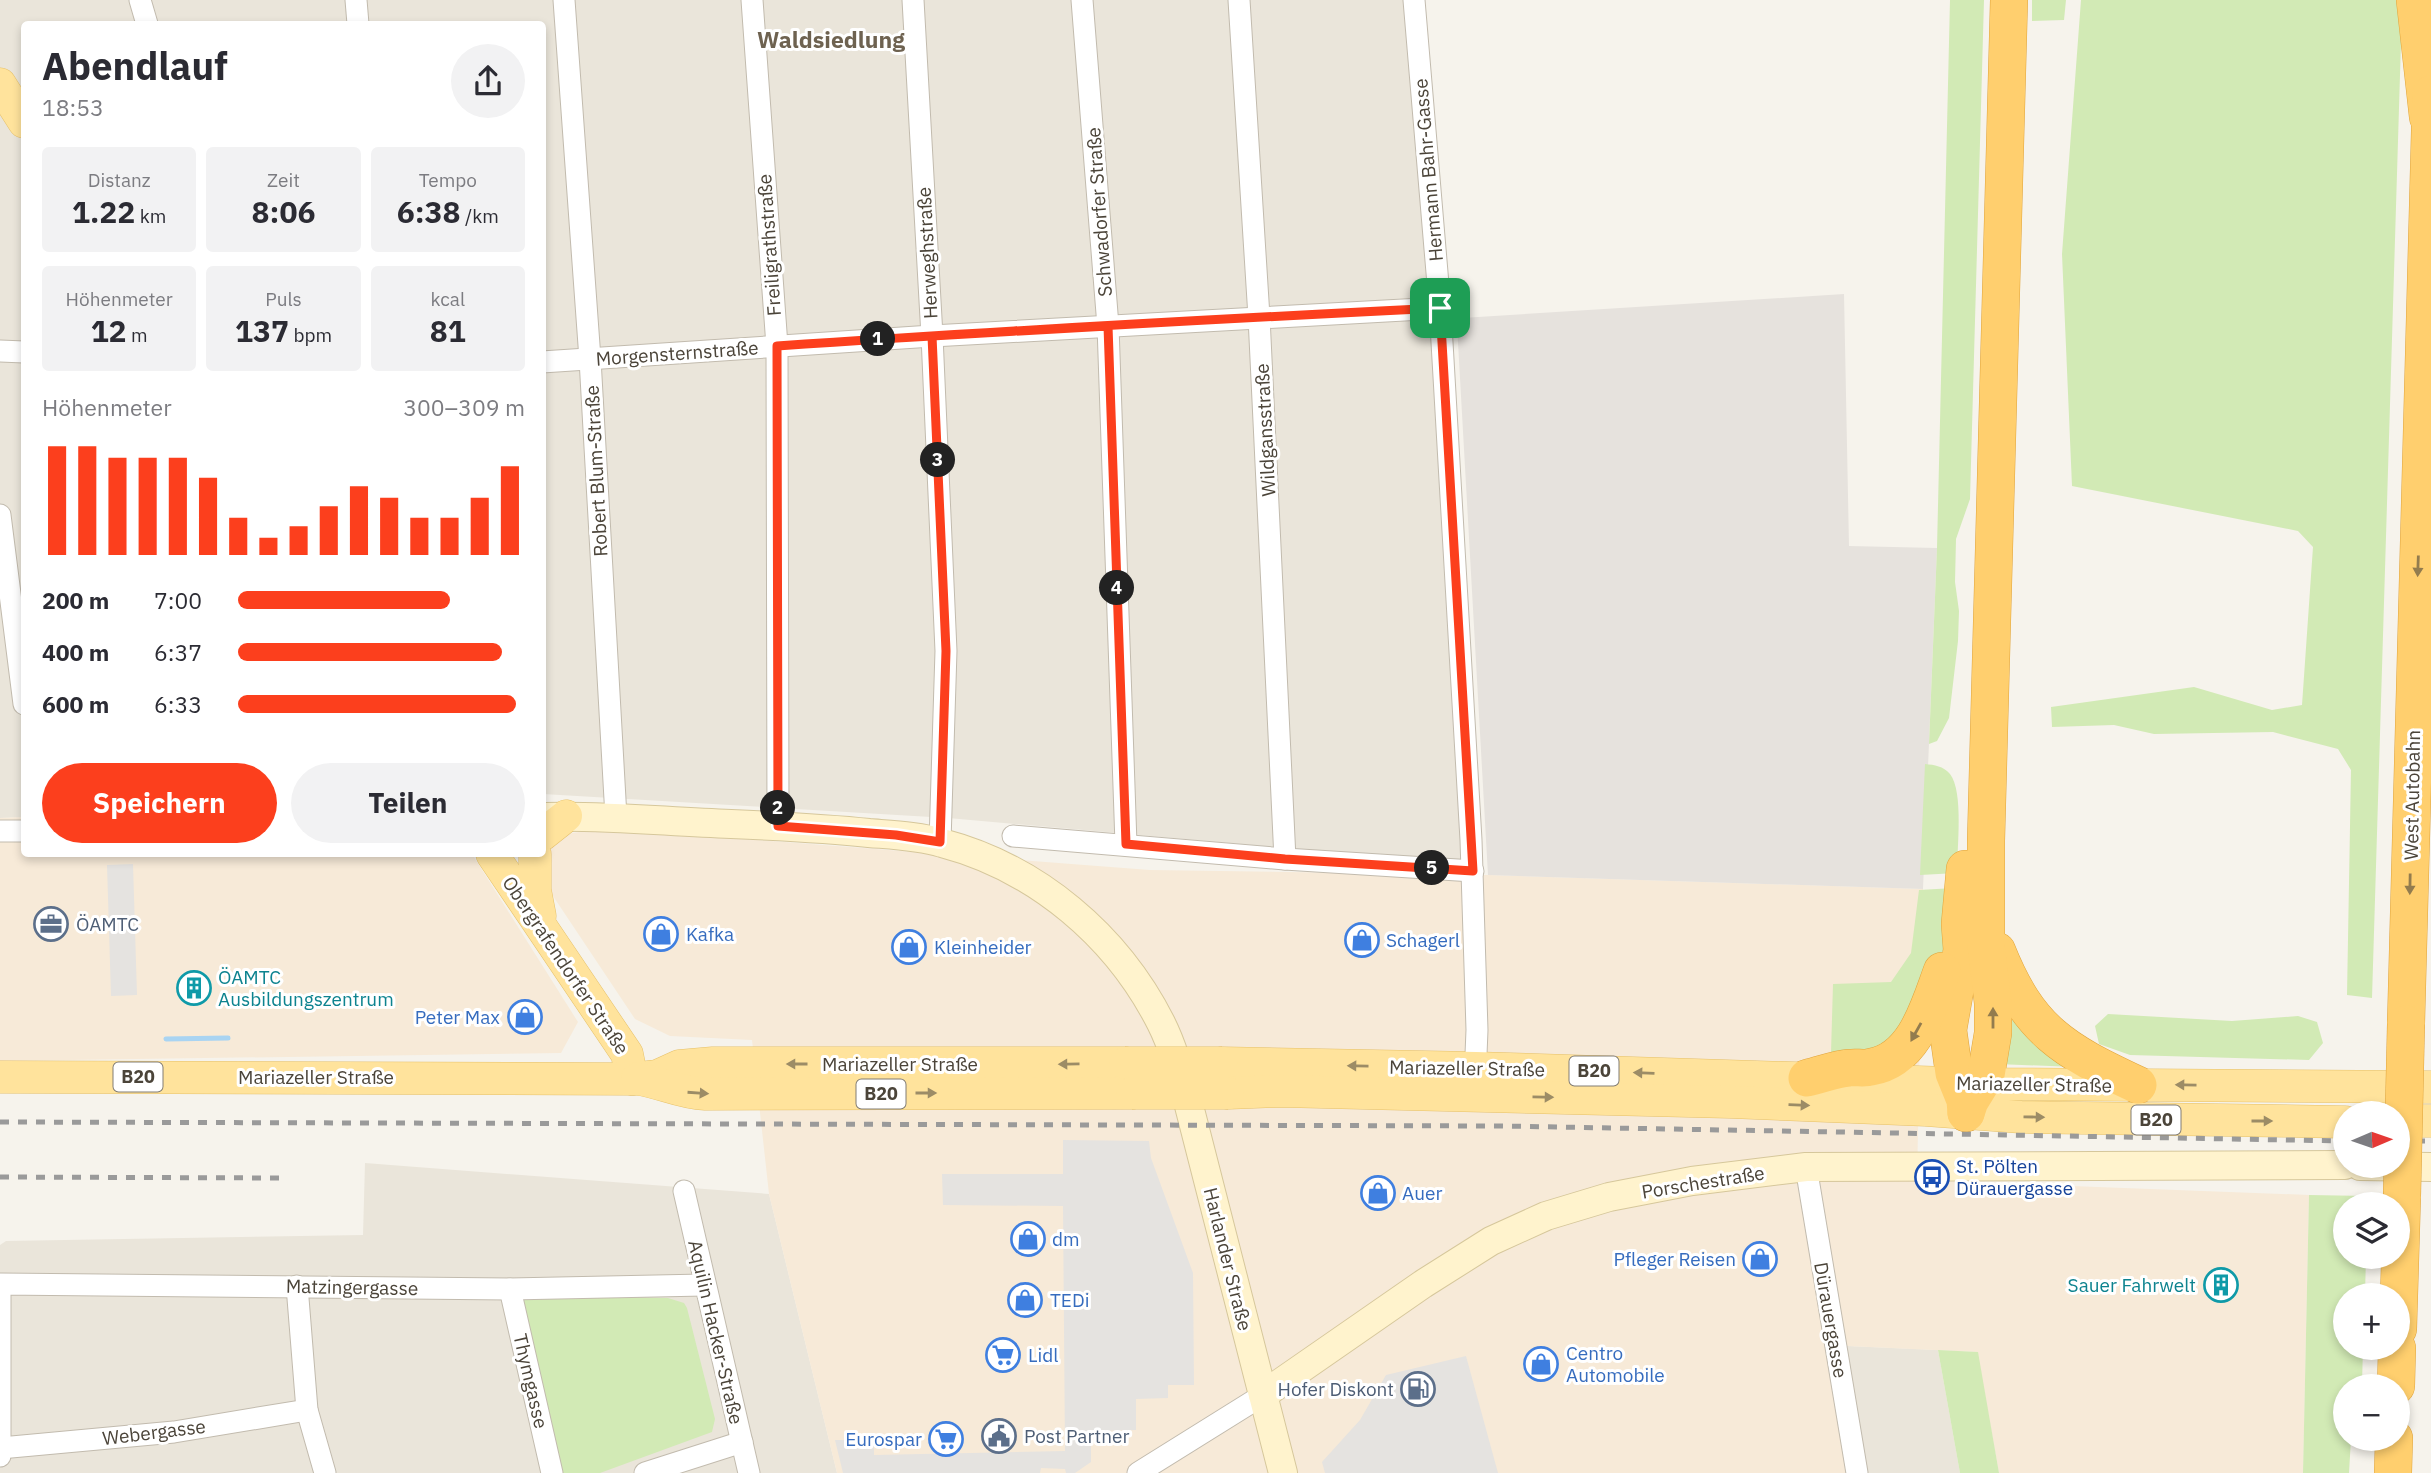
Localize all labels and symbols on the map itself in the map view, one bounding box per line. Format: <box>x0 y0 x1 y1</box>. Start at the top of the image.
district label: Waldsiedlung <box>757 24 905 54</box>
street label: Hermann Bahr-Gasse <box>1408 77 1448 263</box>
street label: Schwadorfer Straße <box>1081 126 1117 298</box>
street label: Freiligrathstraße <box>752 173 786 317</box>
street label: Herweghstraße <box>912 186 942 320</box>
pin <box>1410 278 1470 338</box>
pin: 1 <box>860 322 896 356</box>
street label: Morgensternstraße <box>595 335 759 371</box>
street label: Wildgansstraße <box>1250 363 1280 497</box>
street label: Robert Blum-Straße <box>580 385 612 557</box>
pin: 3 <box>920 442 956 477</box>
one-way arrow <box>2412 555 2424 577</box>
pin: 4 <box>1100 570 1134 606</box>
street label: West Autobahn <box>2399 730 2425 860</box>
pin: 2 <box>760 790 796 826</box>
pin: 5 <box>1414 850 1450 886</box>
street label: Obergrafendorfer Straße <box>497 871 635 1059</box>
one-way arrow <box>2404 874 2415 896</box>
office icon: ÖAMTC <box>32 905 70 943</box>
place label: ÖAMTC <box>76 912 139 936</box>
shop icon: Kafka <box>642 915 680 953</box>
shop icon: Schagerl <box>1343 921 1381 959</box>
place label: Kafka <box>686 922 734 946</box>
shop icon: Kleinheider <box>890 928 928 966</box>
place label: Schagerl <box>1386 928 1460 952</box>
place label: Kleinheider <box>934 935 1032 959</box>
place label: ÖAMTC Ausbildungszentrum <box>218 965 394 1011</box>
building icon: ÖAMTC Ausbildungszentrum <box>175 969 213 1007</box>
shop icon: Peter Max <box>506 998 544 1036</box>
place label: Peter Max <box>415 1005 500 1029</box>
one-way arrow <box>1987 1007 1999 1029</box>
one-way arrow <box>1909 1023 1922 1042</box>
street label: Mariazeller Straße <box>822 1052 978 1076</box>
street label: Mariazeller Straße <box>1389 1055 1545 1081</box>
road number: B20 <box>1570 1056 1618 1086</box>
one-way arrow <box>786 1058 808 1069</box>
one-way arrow <box>1058 1058 1080 1069</box>
one-way arrow <box>1347 1060 1369 1071</box>
road number: B20 <box>114 1062 162 1092</box>
street label: Mariazeller Straße <box>238 1065 394 1089</box>
one-way arrow <box>1633 1067 1655 1078</box>
street label: Mariazeller Straße <box>1956 1071 2112 1097</box>
road number: B20 <box>856 1079 906 1108</box>
one-way arrow <box>2175 1079 2197 1091</box>
one-way arrow <box>687 1088 709 1099</box>
one-way arrow <box>915 1088 937 1099</box>
one-way arrow <box>1533 1092 1555 1103</box>
one-way arrow <box>1788 1099 1810 1110</box>
north arrow <box>2333 1101 2410 1178</box>
road number: B20 <box>2132 1106 2180 1134</box>
one-way arrow <box>2024 1112 2046 1123</box>
one-way arrow <box>2251 1115 2273 1127</box>
place label: St. Pölten Dürauergasse <box>1956 1154 2073 1200</box>
bus stop icon: St. Pölten Dürauergasse <box>1913 1158 1951 1196</box>
street label: Porschestraße <box>1640 1160 1766 1204</box>
shop icon: Auer <box>1359 1174 1397 1212</box>
place label: Auer <box>1402 1181 1442 1205</box>
street label: Harlander Straße <box>1199 1185 1257 1333</box>
shop icon: dm <box>1009 1220 1047 1258</box>
place label: dm <box>1052 1227 1080 1251</box>
street label: Aquilin Hacker-Straße <box>683 1238 749 1426</box>
shop icon: Pfleger Reisen <box>1741 1240 1779 1278</box>
place label: Pfleger Reisen <box>1613 1247 1736 1271</box>
street label: Dürauergasse <box>1809 1260 1853 1380</box>
building icon: Sauer Fahrwelt <box>2202 1266 2240 1304</box>
place label: Sauer Fahrwelt <box>2068 1273 2196 1297</box>
street label: Matzingergasse <box>286 1274 418 1300</box>
shop icon: TEDi <box>1006 1281 1044 1319</box>
place label: TEDi <box>1050 1288 1089 1312</box>
street label: Thymgasse <box>508 1331 554 1431</box>
supermarket icon: Lidl <box>984 1336 1022 1374</box>
place label: Centro Automobile <box>1566 1341 1665 1387</box>
place label: Lidl <box>1028 1343 1058 1367</box>
shop icon: Centro Automobile <box>1522 1345 1560 1383</box>
fuel station icon: Hofer Diskont <box>1399 1370 1437 1408</box>
place label: Hofer Diskont <box>1278 1377 1394 1401</box>
street label: Webergasse <box>101 1414 207 1450</box>
public building icon: Post Partner <box>980 1417 1018 1455</box>
supermarket icon: Eurospar <box>927 1420 965 1458</box>
place label: Post Partner <box>1024 1424 1129 1448</box>
place label: Eurospar <box>845 1427 922 1451</box>

